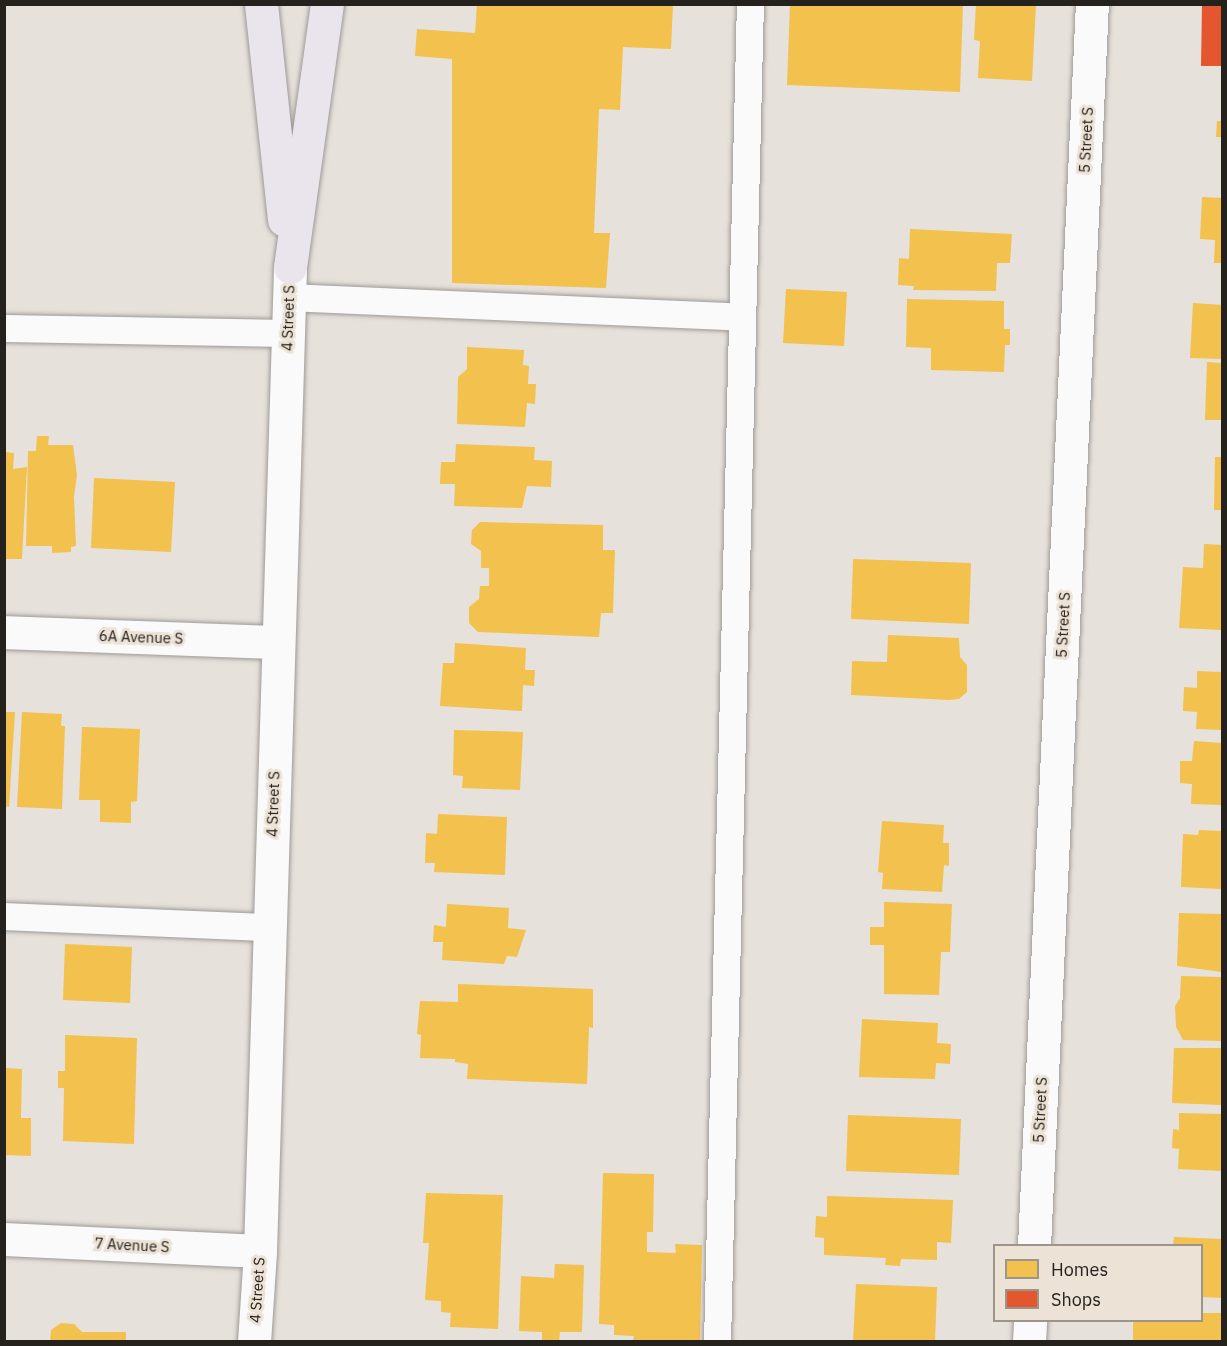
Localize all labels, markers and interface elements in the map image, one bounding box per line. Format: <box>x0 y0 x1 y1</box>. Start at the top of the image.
street label: 5 Street S <box>1075 107 1097 173</box>
street label: 4 Street S <box>278 285 298 351</box>
street label: 5 Street S <box>1052 592 1074 658</box>
street label: 6A Avenue S <box>98 627 184 647</box>
street label: 4 Street S <box>263 771 283 837</box>
street label: 5 Street S <box>1029 1077 1051 1143</box>
street label: 7 Avenue S <box>94 1234 170 1256</box>
legend <box>993 1244 1203 1322</box>
street label: 4 Street S <box>246 1256 268 1324</box>
text: Homes <box>1051 1258 1108 1281</box>
text: Shops <box>1051 1288 1101 1311</box>

